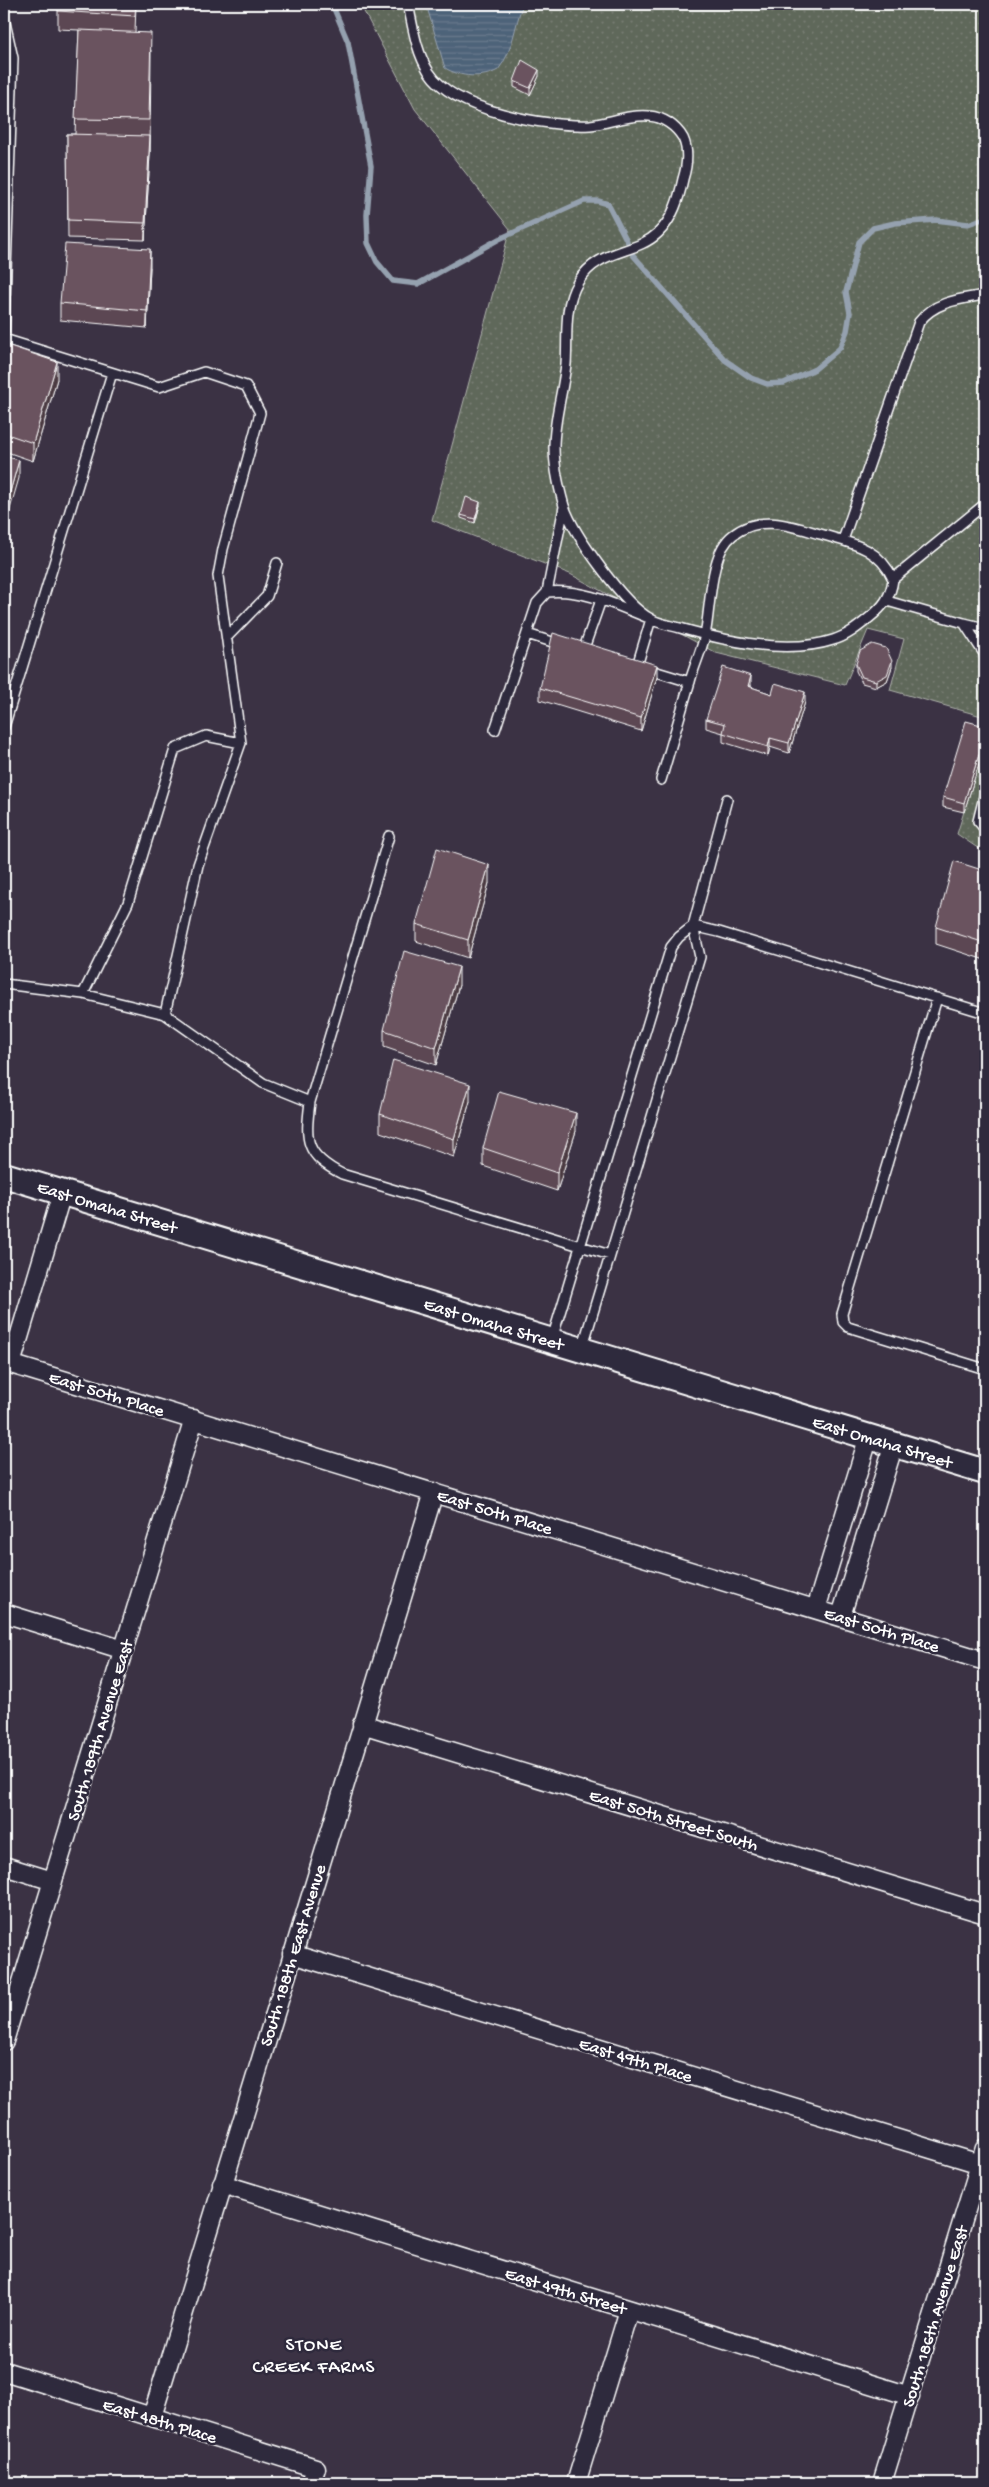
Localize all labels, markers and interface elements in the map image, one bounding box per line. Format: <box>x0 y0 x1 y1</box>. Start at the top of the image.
street label: East Omaha Street <box>34 1178 181 1240</box>
street label: East Omaha Street <box>421 1295 567 1357</box>
street label: East 50th Place <box>46 1368 167 1423</box>
street label: East Omaha Street <box>809 1412 956 1475</box>
street label: East 50th Place <box>434 1486 555 1541</box>
street label: East 50th Place <box>821 1604 942 1659</box>
street label: South 189th Avenue East <box>64 1636 139 1824</box>
street label: East 50th Street South <box>586 1786 761 1857</box>
street label: South 188th East Avenue <box>257 1861 332 2049</box>
street label: East 49th Place <box>576 2034 695 2089</box>
street label: South 186th Avenue East <box>899 2222 974 2410</box>
street label: East 49th Street <box>502 2264 630 2321</box>
district label: STONE CREEK FARMS <box>253 2335 375 2380</box>
street label: East 48th Place <box>100 2395 220 2450</box>

